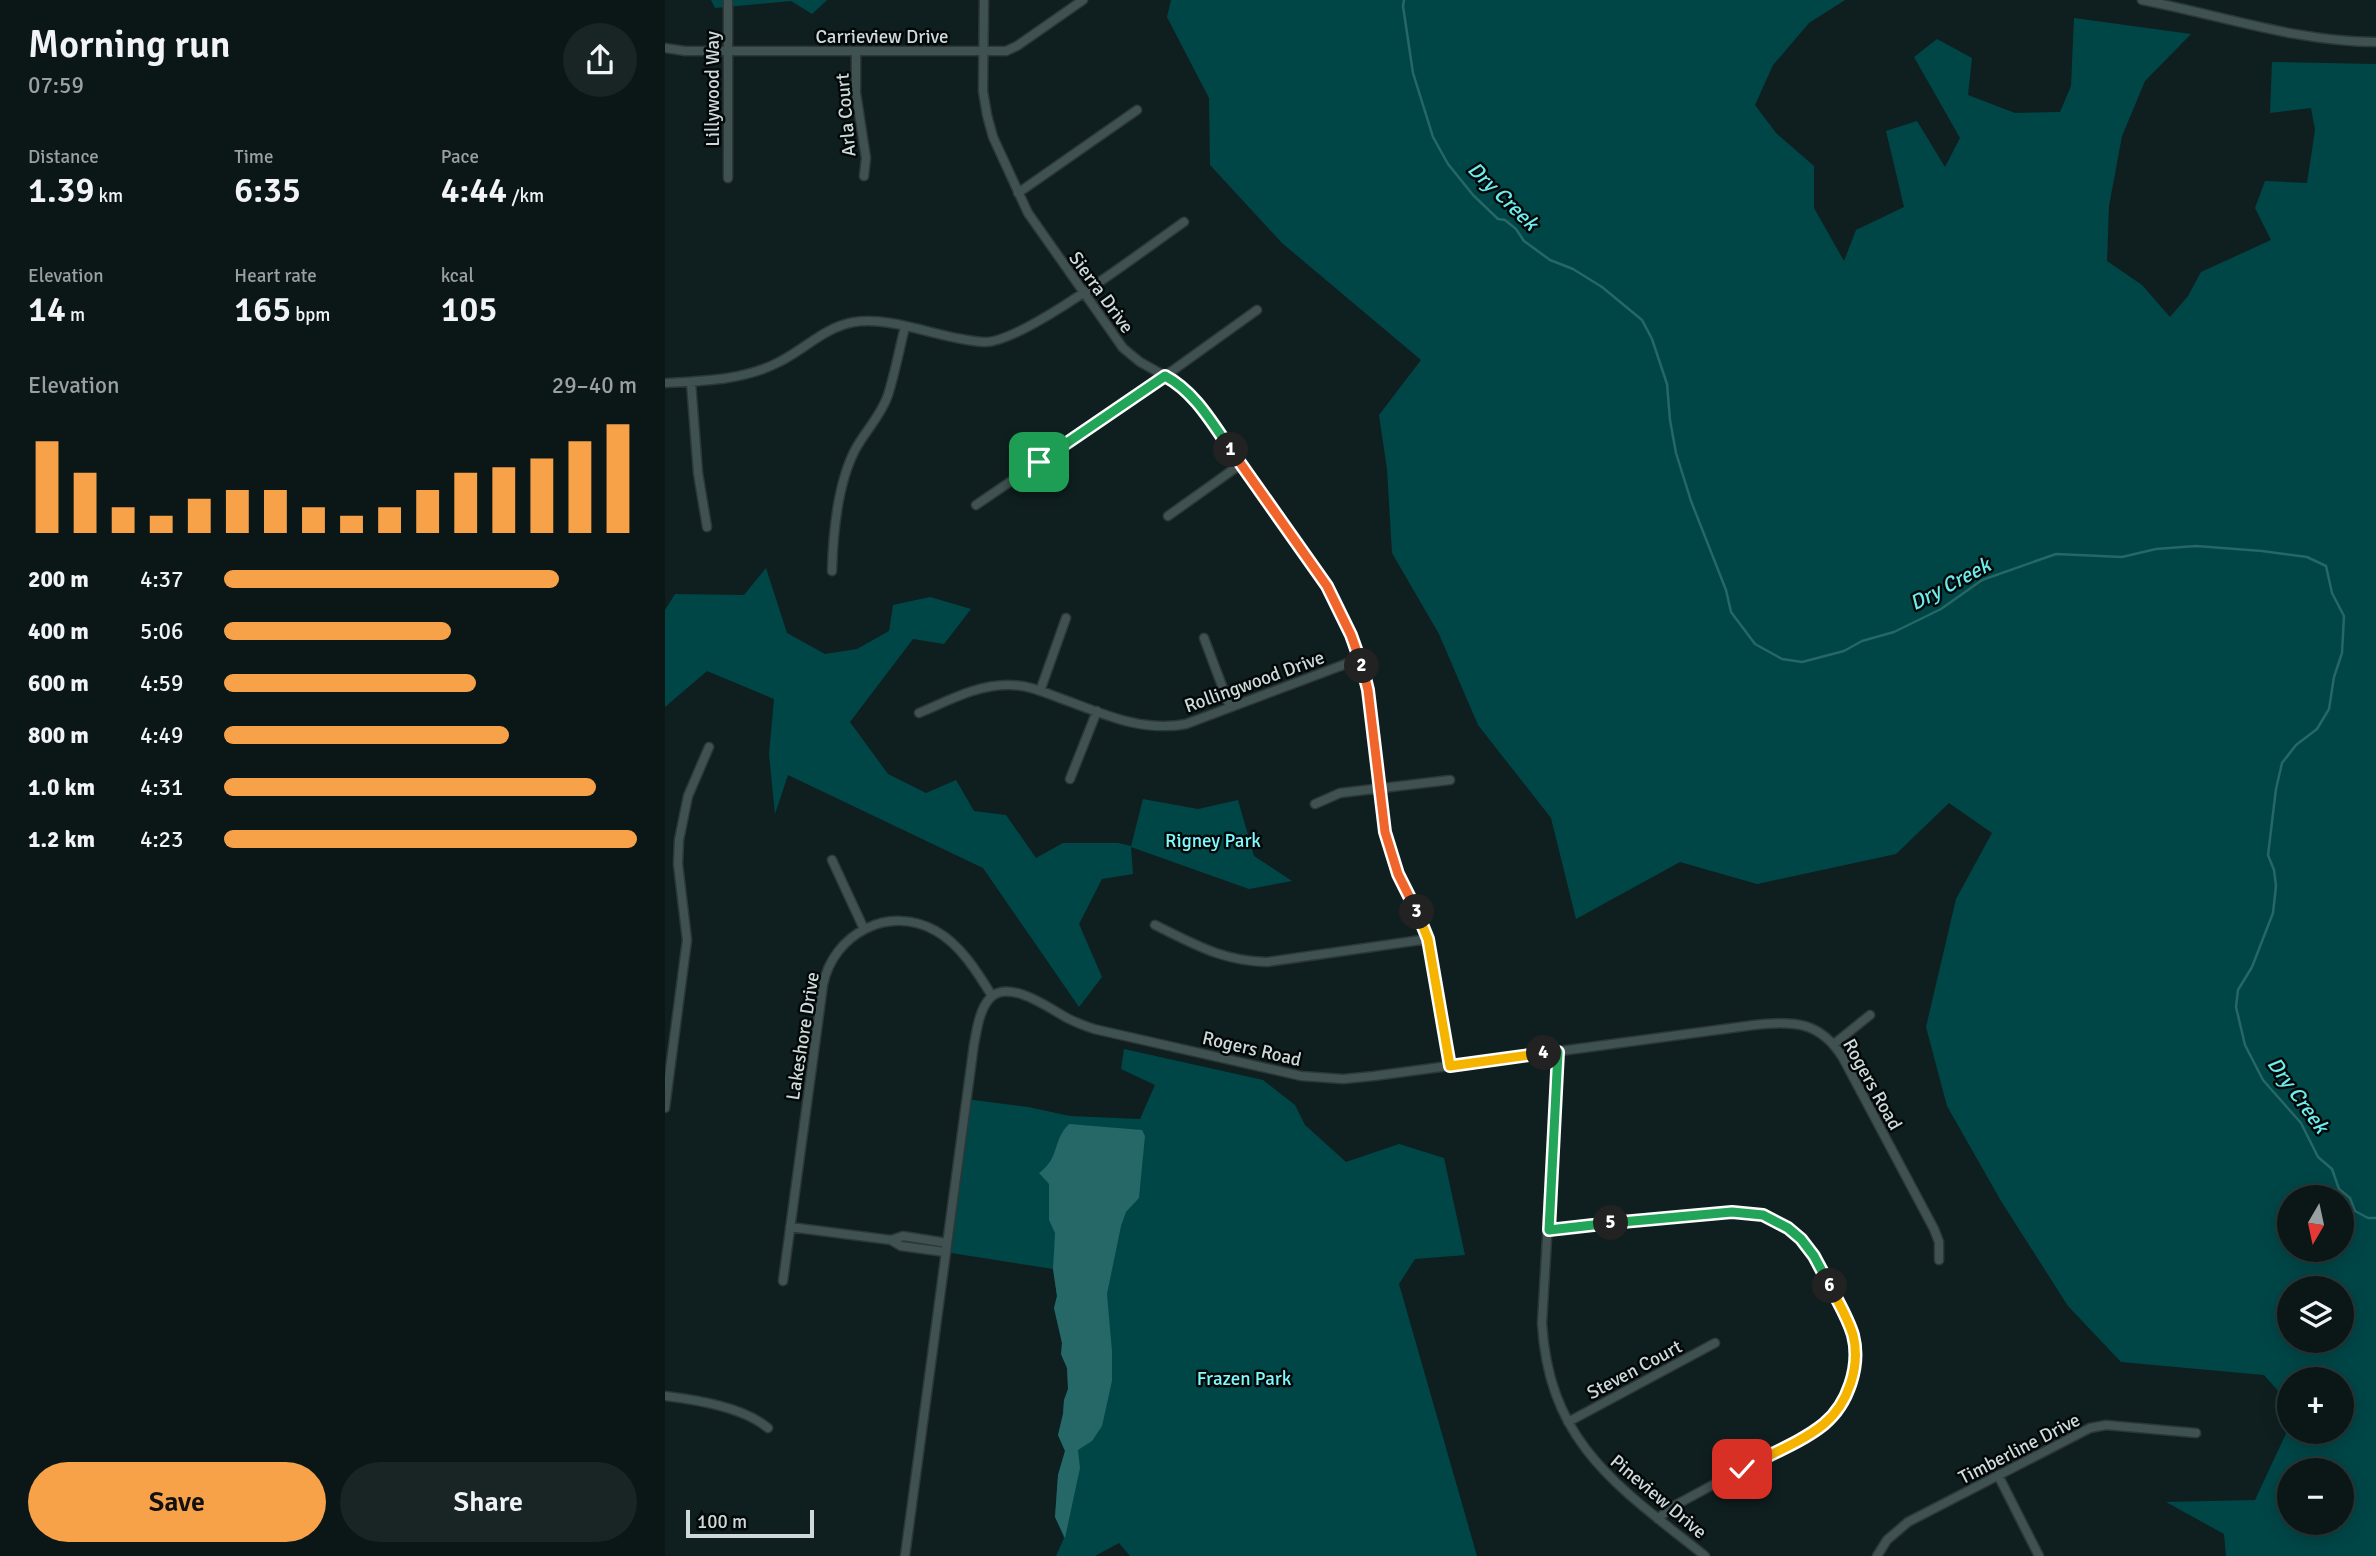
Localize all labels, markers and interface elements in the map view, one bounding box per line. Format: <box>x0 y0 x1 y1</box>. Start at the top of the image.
text: Morning run <box>28 21 231 68</box>
button: share <box>563 23 637 97</box>
street label: Carrieview Drive <box>816 25 948 49</box>
street label: Lillywood Way <box>701 31 725 147</box>
text: 07:59 <box>28 71 84 100</box>
street label: Arla Court <box>830 72 862 158</box>
text: Distance <box>28 145 99 169</box>
text: Time <box>234 145 273 169</box>
text: Pace <box>441 145 479 169</box>
water label: Dry Creek <box>1462 156 1545 238</box>
text: 1.39 <box>28 169 94 212</box>
text: 6:35 <box>234 169 301 212</box>
text: 4:44 <box>441 169 507 212</box>
text: km <box>94 184 123 208</box>
text: /km <box>507 184 544 208</box>
street label: Sierra Drive <box>1063 247 1139 338</box>
text: Elevation <box>28 264 104 288</box>
text: Heart rate <box>234 264 317 288</box>
text: kcal <box>441 264 474 288</box>
text: 14 <box>28 288 66 331</box>
text: 165 <box>234 288 291 331</box>
text: 105 <box>441 288 497 331</box>
text: m <box>66 303 85 327</box>
text: bpm <box>291 303 330 327</box>
text: Elevation <box>28 371 120 400</box>
text: 29–40 m <box>552 371 637 400</box>
pin <box>1009 432 1069 492</box>
pin: 1 <box>1213 433 1249 468</box>
text: 1 <box>1225 437 1236 461</box>
icon: arrive <box>1020 443 1058 481</box>
water label: Dry Creek <box>1905 551 1997 616</box>
text: 200 m <box>28 565 89 594</box>
text: 4:37 <box>140 565 183 594</box>
text: 400 m <box>28 617 89 646</box>
text: 5:06 <box>140 617 183 646</box>
street label: Rollingwood Drive <box>1181 645 1328 718</box>
pin: 2 <box>1345 648 1379 684</box>
text: 2 <box>1356 653 1367 677</box>
text: 600 m <box>28 669 89 698</box>
text: 4:59 <box>140 669 183 698</box>
text: 800 m <box>28 721 89 750</box>
text: 4:49 <box>140 721 183 750</box>
text: 1.0 km <box>28 773 95 802</box>
text: 4:31 <box>140 773 183 802</box>
text: 1.2 km <box>28 825 95 854</box>
text: 4:23 <box>140 825 183 854</box>
park label: Rigney Park <box>1165 829 1261 853</box>
pin: 3 <box>1399 894 1435 930</box>
text: 3 <box>1411 899 1422 923</box>
street label: Lakeshore Drive <box>781 970 825 1102</box>
street label: Rogers Road <box>1200 1026 1304 1072</box>
street label: Rogers Road <box>1837 1035 1907 1134</box>
pin: 4 <box>1527 1036 1561 1070</box>
text: 4 <box>1538 1040 1549 1064</box>
water label: Dry Creek <box>2262 1052 2336 1140</box>
north arrow <box>2277 1185 2354 1262</box>
map controls <box>2277 1185 2354 1535</box>
pin: 5 <box>1593 1206 1629 1240</box>
text: 5 <box>1605 1210 1616 1234</box>
pin: 6 <box>1813 1268 1847 1304</box>
text: 6 <box>1824 1273 1835 1297</box>
button: layers <box>2277 1276 2354 1353</box>
street label: Steven Court <box>1583 1335 1687 1405</box>
park label: Frazen Park <box>1197 1367 1292 1391</box>
button: + <box>2277 1367 2354 1444</box>
street label: Timberline Drive <box>1955 1408 2084 1490</box>
pin <box>1712 1439 1772 1499</box>
street label: Pineview Drive <box>1605 1449 1712 1544</box>
icon: check <box>1723 1450 1761 1488</box>
button: − <box>2277 1458 2354 1535</box>
button: Save <box>28 1462 326 1542</box>
button: Share <box>340 1462 637 1542</box>
scale bar <box>686 1507 814 1539</box>
text: 100 m <box>697 1510 747 1534</box>

